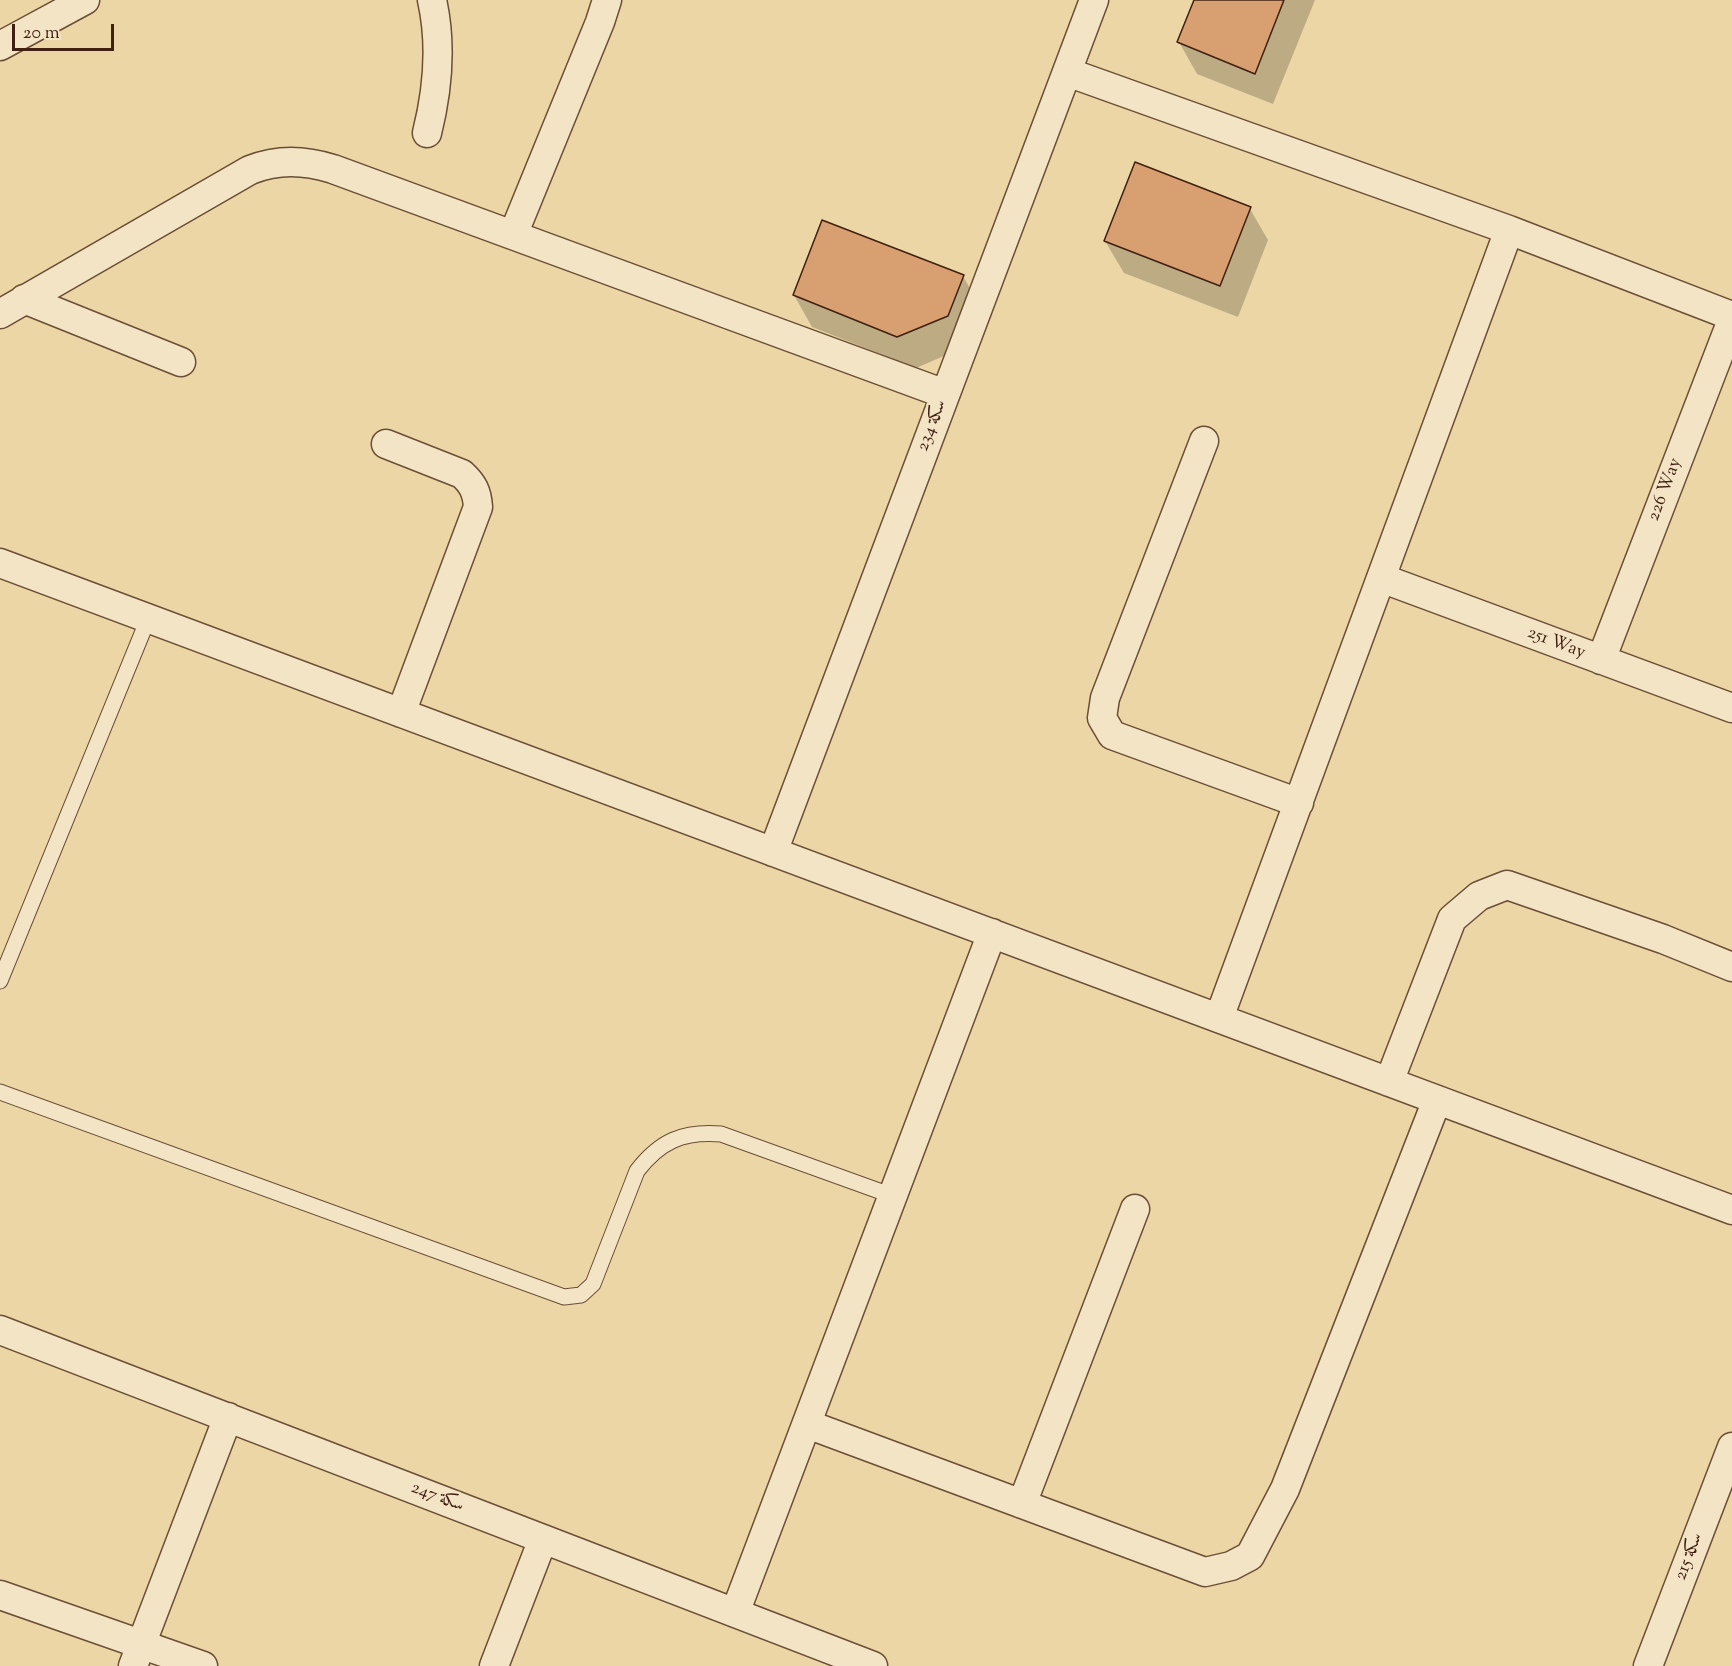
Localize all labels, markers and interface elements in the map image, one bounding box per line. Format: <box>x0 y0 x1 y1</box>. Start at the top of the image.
scale bar <box>15 12 117 50</box>
text: 20 m <box>23 21 60 47</box>
street label: سكة 234 <box>913 397 953 455</box>
street label: 226 Way <box>1644 456 1688 524</box>
street label: 251 Way <box>1524 623 1588 665</box>
street label: سكة 247 <box>407 1478 467 1518</box>
street label: سكة 215 <box>1671 1530 1709 1584</box>

